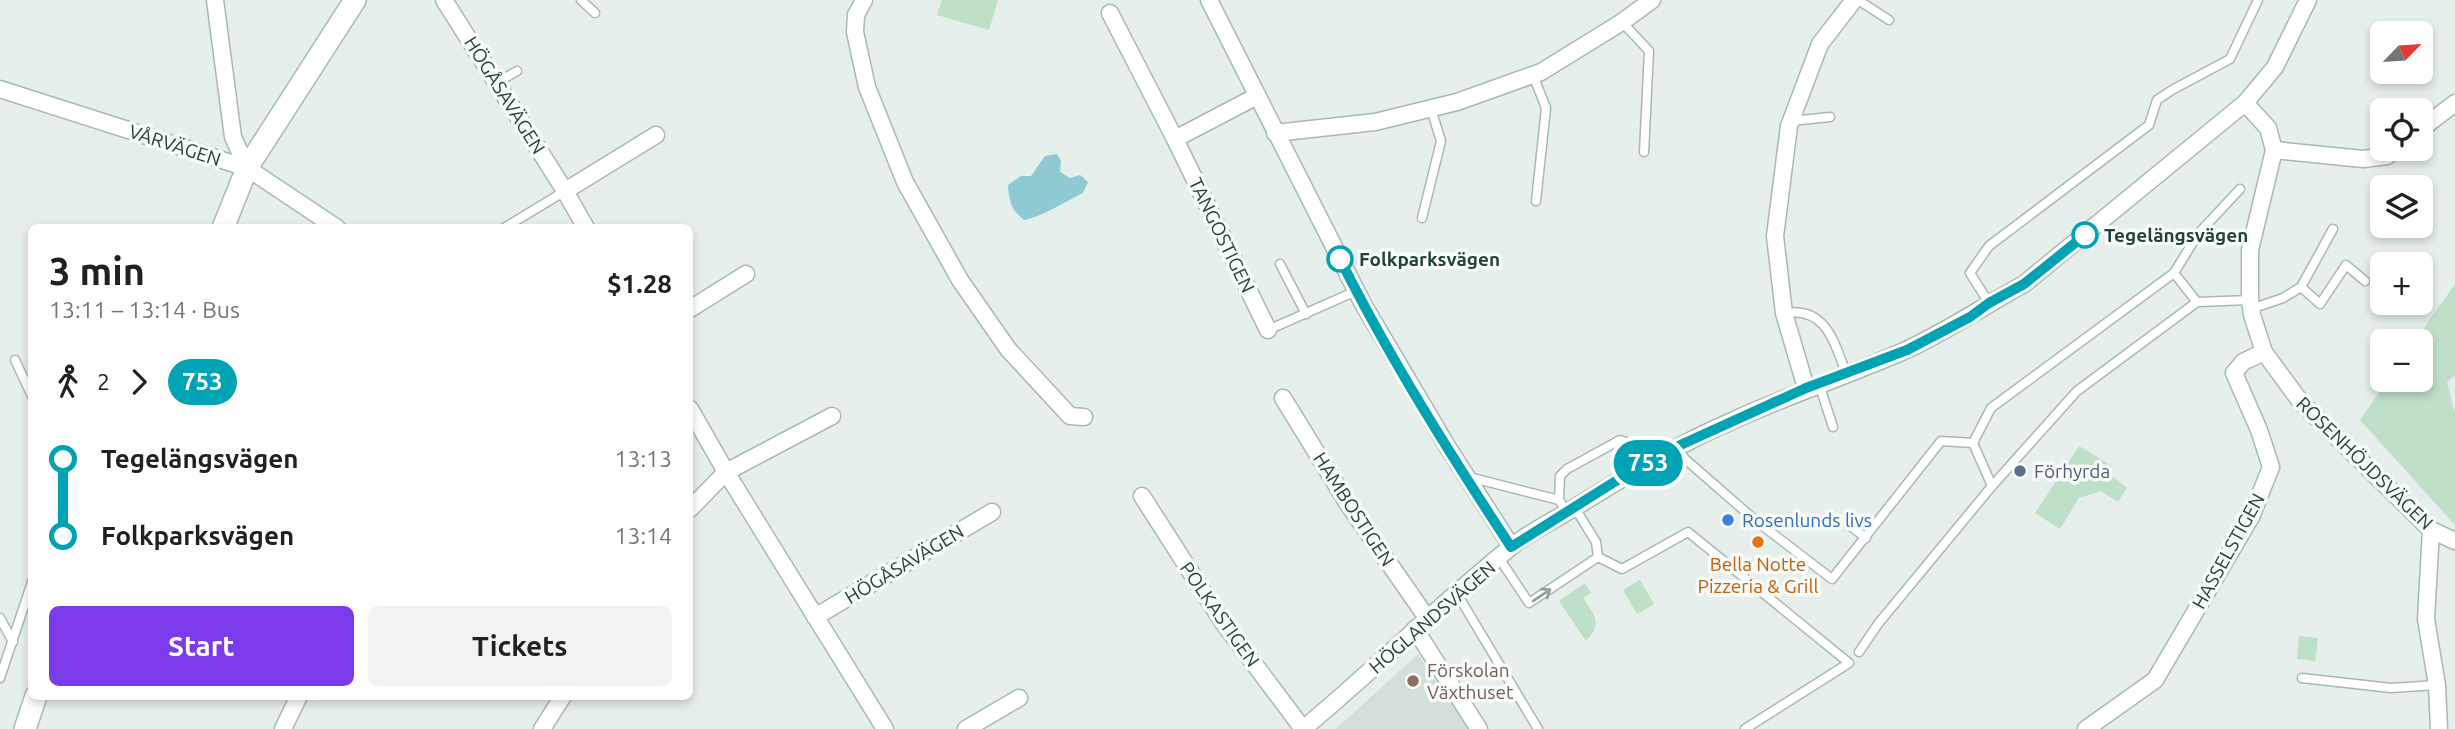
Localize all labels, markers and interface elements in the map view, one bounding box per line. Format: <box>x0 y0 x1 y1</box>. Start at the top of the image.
north arrow <box>2370 21 2432 84</box>
map controls <box>2370 21 2433 392</box>
street label: HÖGÅSAVÄGEN <box>460 32 550 158</box>
button: locate <box>2370 98 2433 161</box>
street label: VÅRVÄGEN <box>126 120 224 170</box>
street label: TANGOSTIGEN <box>1185 174 1259 296</box>
button: layers <box>2370 175 2433 238</box>
marker: Tegelängsvägen <box>2072 222 2098 248</box>
place label: Tegelängsvägen <box>2104 224 2248 246</box>
marker: Folkparksvägen <box>1327 246 1353 272</box>
place label: Folkparksvägen <box>1359 248 1500 270</box>
text: 3 min <box>49 250 145 292</box>
button: + <box>2370 252 2433 315</box>
text: $1.28 <box>607 269 672 298</box>
text: 13:11 – 13:14 · Bus <box>49 297 240 322</box>
button: − <box>2370 329 2433 392</box>
icon: walk <box>49 363 87 401</box>
icon: forward <box>120 363 158 401</box>
text: 753 <box>182 368 223 395</box>
text: 2 <box>97 369 110 394</box>
street label: ROSENHÖJDSVÄGEN <box>2292 392 2438 534</box>
line badge: 753 <box>1608 440 1688 486</box>
text: Tegelängsvägen <box>101 444 299 473</box>
text: 13:13 <box>614 446 672 471</box>
street label: HAMBOSTIGEN <box>1309 448 1399 570</box>
text: 753 <box>1628 449 1668 476</box>
place label: Förhyrda <box>2034 460 2110 482</box>
marker: Förhyrda <box>2012 463 2028 479</box>
street label: HASSELSTIGEN <box>2187 489 2269 613</box>
place label: Rosenlunds livs <box>1742 509 1872 531</box>
marker: Rosenlunds livs <box>1720 512 1736 528</box>
street label: HÖGÅSAVÄGEN <box>841 520 967 608</box>
text: Folkparksvägen <box>101 521 294 550</box>
text: 13:14 <box>614 523 672 548</box>
marker: Bella Notte Pizzeria & Grill <box>1750 534 1766 550</box>
place label: Bella Notte Pizzeria & Grill <box>1698 553 1818 597</box>
street label: HÖGLANDSVÄGEN <box>1364 556 1500 678</box>
street label: POLKASTIGEN <box>1176 557 1264 671</box>
one-way arrow <box>1531 587 1551 601</box>
button: Start <box>49 606 354 686</box>
button: Tickets <box>368 606 672 686</box>
place label: Förskolan Växthuset <box>1427 659 1514 703</box>
marker: Förskolan Växthuset <box>1405 673 1421 689</box>

